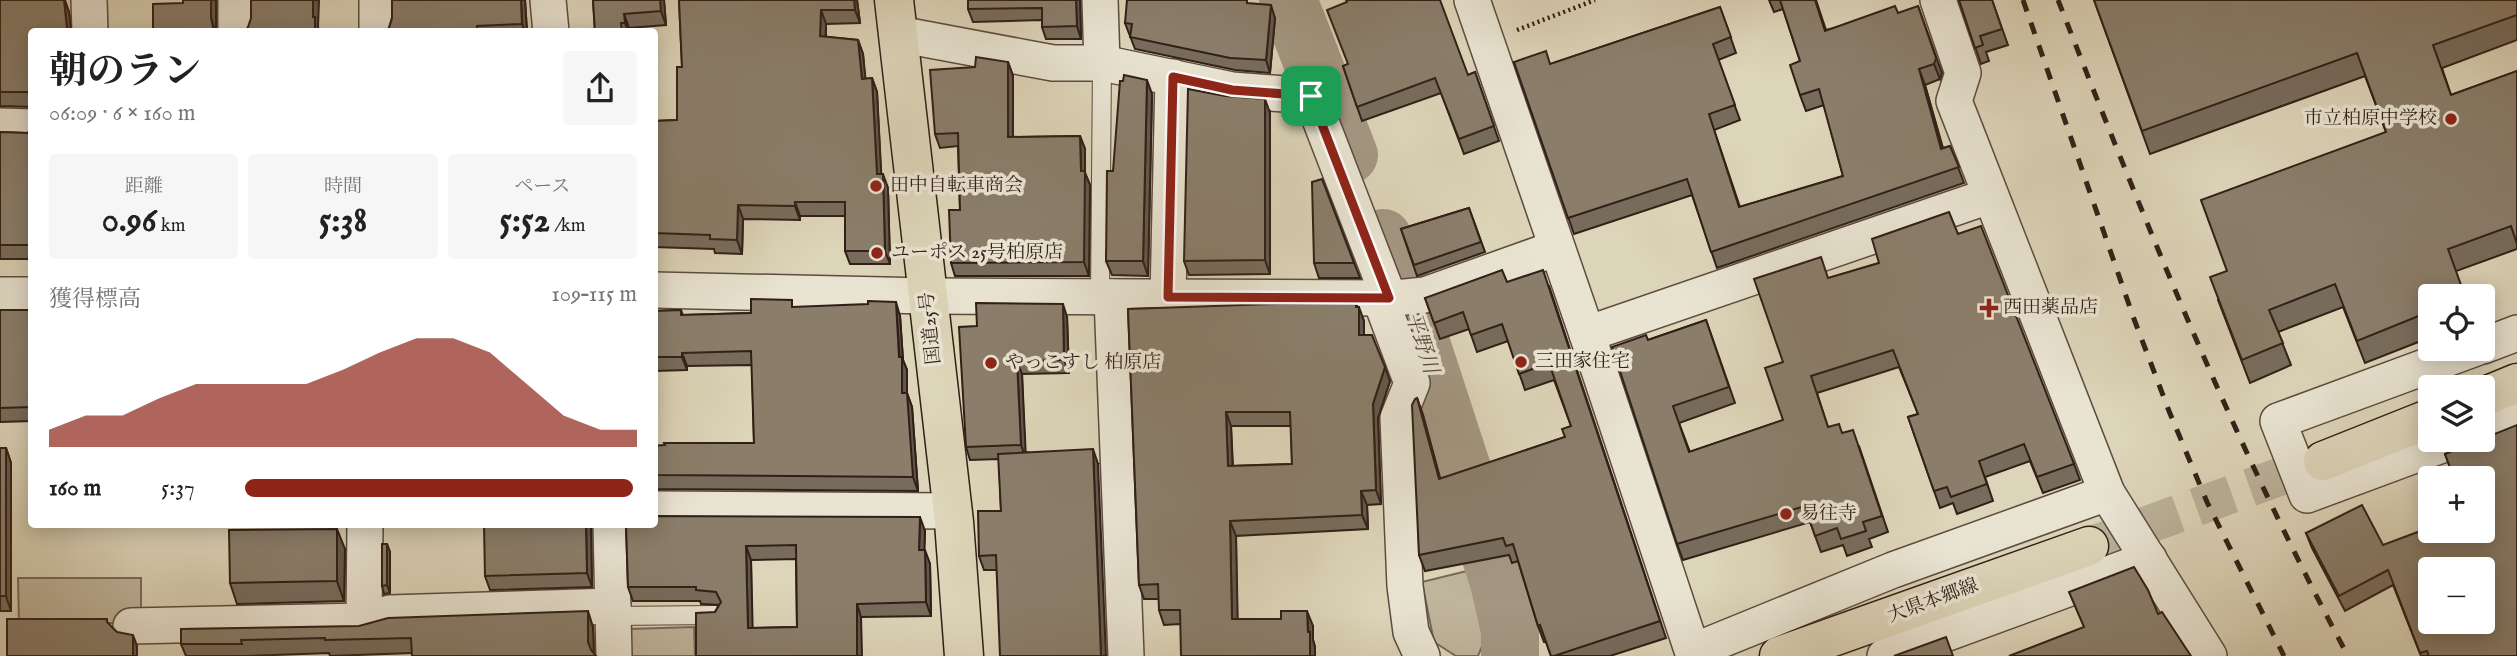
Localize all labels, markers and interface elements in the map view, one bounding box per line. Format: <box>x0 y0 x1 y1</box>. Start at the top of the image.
text: 朝のラン <box>49 49 201 97</box>
button: share <box>563 51 637 125</box>
pin <box>1281 66 1341 126</box>
icon: arrive <box>1292 77 1330 115</box>
text: 06:09 · 6 × 160 m <box>49 99 196 128</box>
place label: 市立柏原中学校 <box>2304 107 2437 131</box>
marker: 市立柏原中学校 <box>2443 111 2459 127</box>
place label: 田中自転車商会 <box>890 174 1023 198</box>
text: 距離 <box>125 175 163 199</box>
text: 時間 <box>324 175 362 199</box>
text: ペース <box>514 175 570 199</box>
marker: 田中自転車商会 <box>868 178 884 194</box>
text: 0.96 <box>102 199 157 244</box>
text: 5:38 <box>319 199 367 244</box>
text: 5:52 <box>499 199 550 244</box>
text: km <box>157 214 186 238</box>
text: /km <box>550 214 586 238</box>
place label: ユーポス 25号柏原店 <box>891 241 1063 265</box>
marker: ユーポス 25号柏原店 <box>869 245 885 261</box>
text: 109–115 m <box>551 280 637 309</box>
map controls <box>2418 284 2495 634</box>
button: locate <box>2418 284 2495 361</box>
text: 獲得標高 <box>49 285 141 314</box>
street label: 国道25号 <box>915 291 947 365</box>
place label: 西田薬品店 <box>2003 296 2098 320</box>
marker: 西田薬品店 <box>1981 300 1997 316</box>
water label: 平野川 <box>1398 309 1444 379</box>
place label: 三田家住宅 <box>1535 350 1630 374</box>
place label: やっこすし 柏原店 <box>1005 351 1161 375</box>
marker: 三田家住宅 <box>1513 354 1529 370</box>
marker: やっこすし 柏原店 <box>983 355 999 371</box>
button: layers <box>2418 375 2495 452</box>
button: + <box>2418 466 2495 543</box>
text: 160 m <box>49 474 101 503</box>
text: 5:37 <box>161 474 195 503</box>
place label: 易往寺 <box>1800 502 1857 526</box>
marker: 易往寺 <box>1778 506 1794 522</box>
button: − <box>2418 557 2495 634</box>
street label: 大県本郷線 <box>1884 573 1982 629</box>

